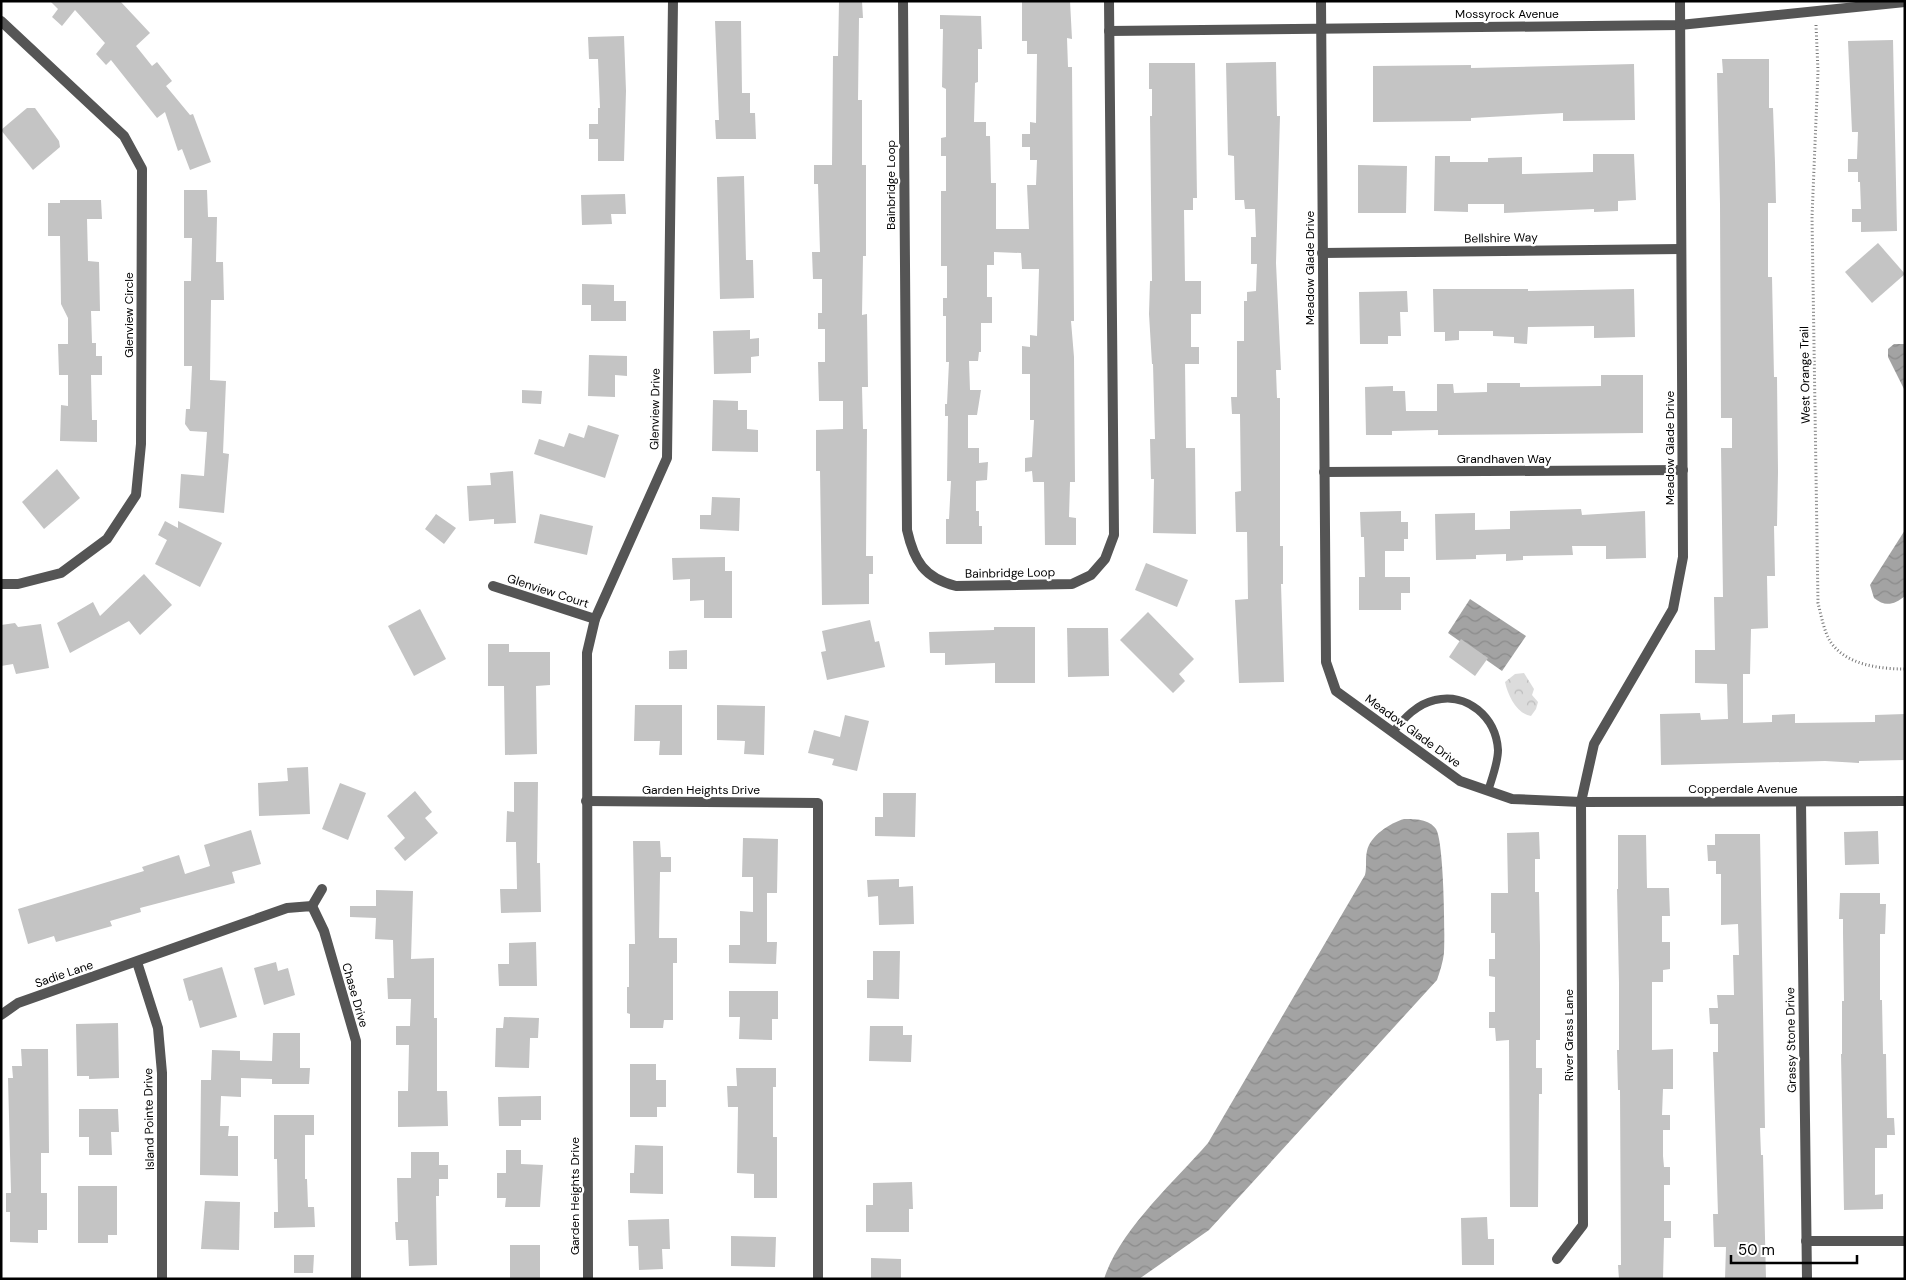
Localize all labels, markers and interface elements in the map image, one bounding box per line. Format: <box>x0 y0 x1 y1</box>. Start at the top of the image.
street label: Mossyrock Avenue <box>1455 6 1559 22</box>
street label: Bainbridge Loop <box>883 140 899 230</box>
street label: Meadow Glade Drive <box>1302 211 1318 325</box>
street label: Bellshire Way <box>1464 229 1538 247</box>
street label: Glenview Circle <box>121 272 137 358</box>
street label: West Orange Trail <box>1796 326 1814 424</box>
street label: Glenview Drive <box>646 368 664 450</box>
street label: Meadow Glade Drive <box>1662 391 1678 505</box>
street label: Grandhaven Way <box>1457 451 1552 467</box>
street label: Bainbridge Loop <box>965 564 1055 582</box>
street label: Glenview Court <box>505 570 591 612</box>
street label: Meadow Glade Drive <box>1362 691 1464 771</box>
street label: Copperdale Avenue <box>1688 781 1798 797</box>
street label: Garden Heights Drive <box>642 782 760 798</box>
street label: Sadie Lane <box>33 957 95 991</box>
street label: Chase Drive <box>338 961 372 1029</box>
street label: Grassy Stone Drive <box>1782 987 1800 1093</box>
street label: River Grass Lane <box>1561 989 1577 1081</box>
street label: Island Pointe Drive <box>140 1068 158 1170</box>
street label: Garden Heights Drive <box>567 1137 583 1255</box>
scale bar <box>1731 1232 1857 1264</box>
text: 50 m <box>1738 1240 1775 1260</box>

